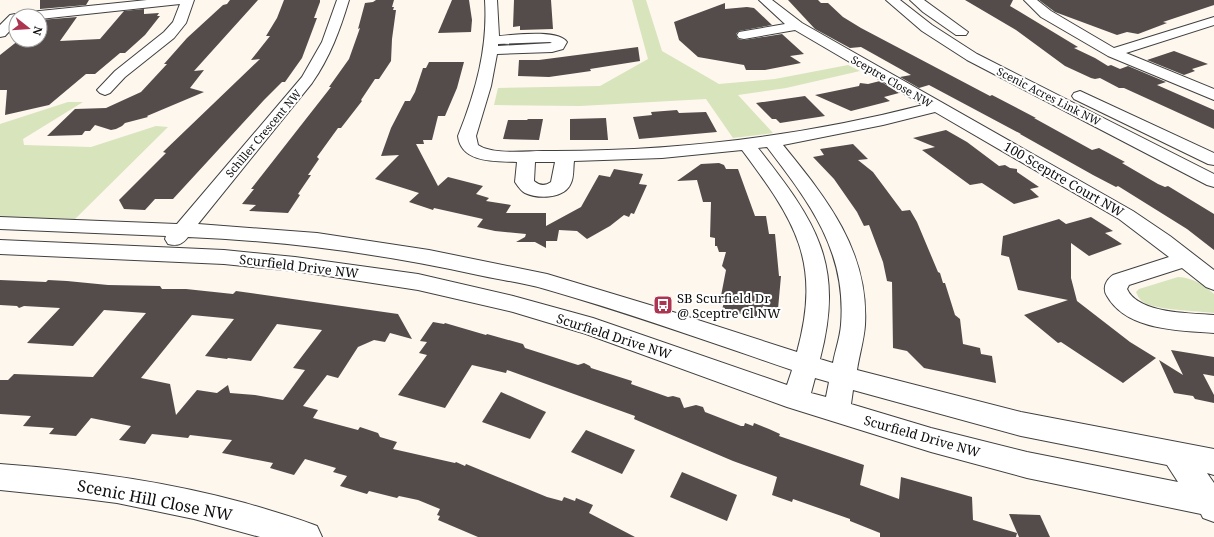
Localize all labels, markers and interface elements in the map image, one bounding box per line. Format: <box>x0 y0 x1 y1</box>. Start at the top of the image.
north arrow <box>8 8 48 48</box>
text: N <box>30 25 46 38</box>
street label: Sceptre Close NW <box>848 52 936 111</box>
street label: Scenic Acres Link NW <box>995 63 1104 129</box>
street label: Schiller Crescent NW <box>222 86 305 180</box>
street label: 100 Sceptre Court NW <box>1001 137 1128 221</box>
street label: Scurfield Drive NW <box>238 250 360 282</box>
place label: SB Scurfield Dr @ Sceptre Cl NW <box>677 289 781 322</box>
bus stop icon: SB Scurfield Dr @ Sceptre Cl NW <box>652 294 674 316</box>
street label: Scurfield Drive NW <box>554 309 674 363</box>
street label: Scurfield Drive NW <box>862 411 982 461</box>
street label: Scenic Hill Close NW <box>76 474 235 526</box>

